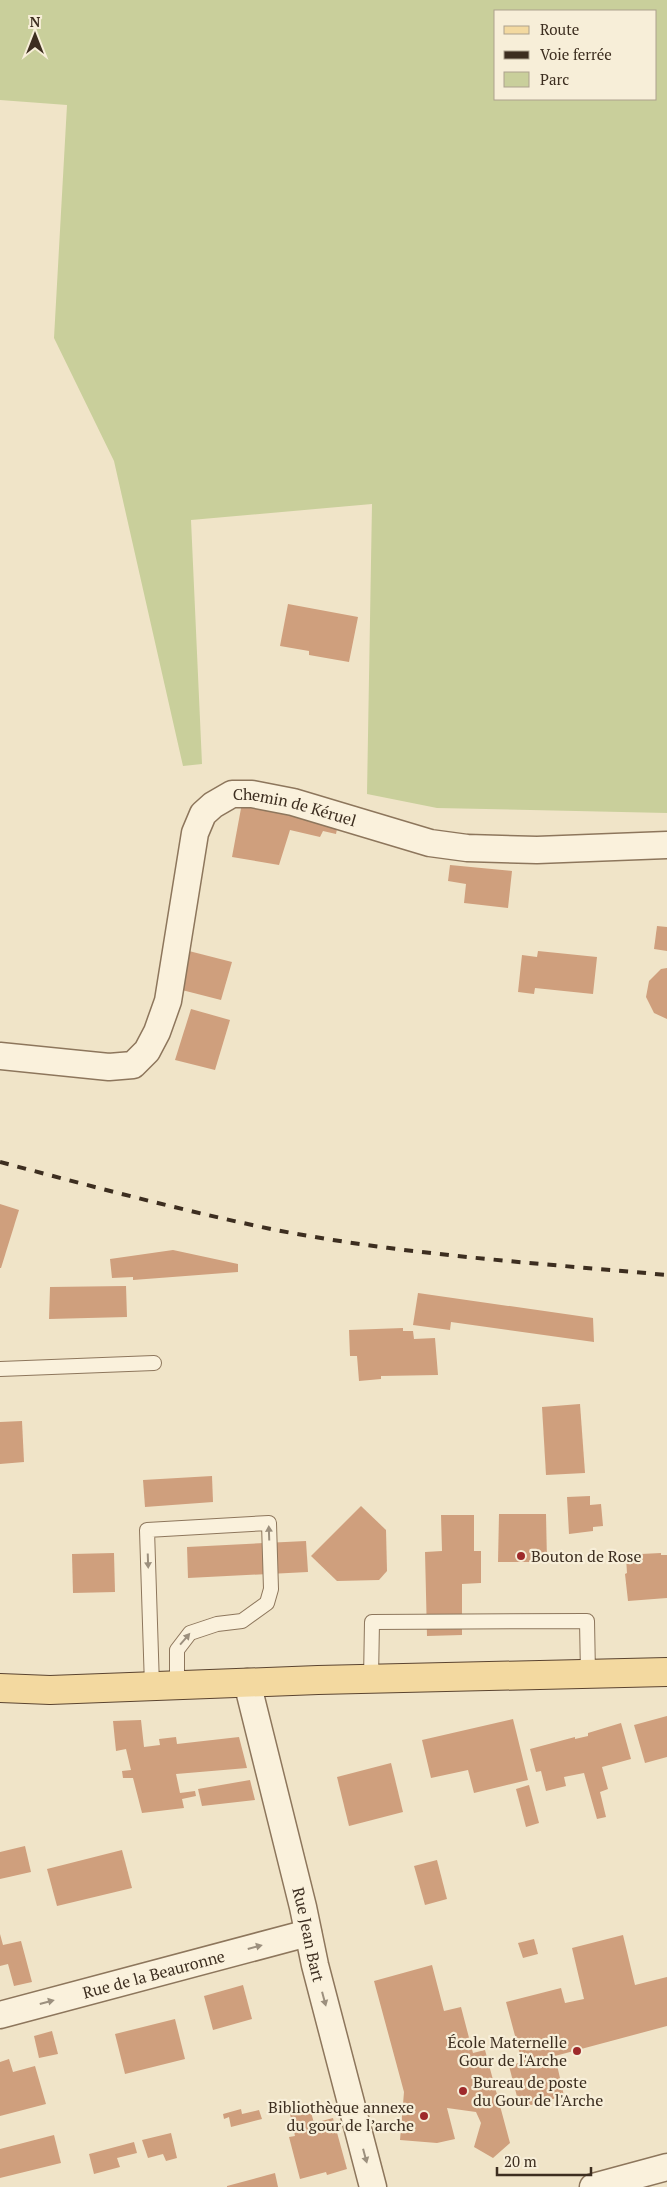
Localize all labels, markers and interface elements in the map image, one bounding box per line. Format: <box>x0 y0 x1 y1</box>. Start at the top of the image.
north arrow <box>10 10 60 60</box>
legend <box>494 10 657 100</box>
text: N <box>30 12 41 31</box>
text: Route <box>540 19 579 39</box>
text: Voie ferrée <box>540 44 612 64</box>
text: Parc <box>540 69 569 89</box>
street label: Chemin de Kéruel <box>233 783 359 831</box>
one-way arrow <box>265 1525 273 1541</box>
place label: Bouton de Rose <box>531 1545 642 1567</box>
marker: Bouton de Rose <box>515 1550 527 1562</box>
one-way arrow <box>144 1553 152 1569</box>
one-way arrow <box>179 1633 191 1645</box>
street label: Rue Jean Bart <box>287 1885 330 1984</box>
one-way arrow <box>247 1943 262 1951</box>
street label: Rue de la Beauronne <box>80 1945 227 2004</box>
one-way arrow <box>320 1991 328 2006</box>
one-way arrow <box>40 1998 55 2006</box>
place label: École Maternelle Gour de l'Arche <box>448 2031 567 2071</box>
marker: École Maternelle Gour de l'Arche <box>571 2045 583 2057</box>
place label: Bureau de poste du Gour de l'Arche <box>473 2071 603 2111</box>
marker: Bureau de poste du Gour de l'Arche <box>457 2085 469 2097</box>
place label: Bibliothèque annexe du gour de l’arche <box>268 2096 414 2136</box>
marker: Bibliothèque annexe du gour de l’arche <box>418 2110 430 2122</box>
scale bar <box>497 2144 591 2176</box>
one-way arrow <box>361 2148 369 2163</box>
text: 20 m <box>504 2151 537 2171</box>

